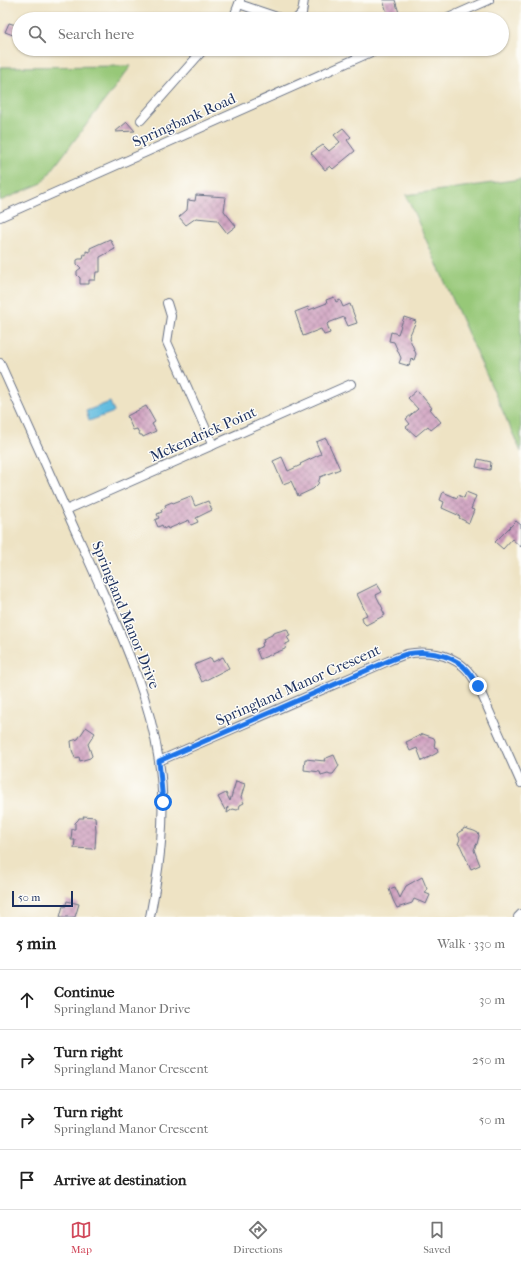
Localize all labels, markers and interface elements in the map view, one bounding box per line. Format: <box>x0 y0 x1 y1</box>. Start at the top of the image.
search box <box>12 12 509 56</box>
icon: search <box>26 23 48 45</box>
text: Search here <box>58 25 134 43</box>
street label: Springbank Road <box>130 89 239 151</box>
street label: Mckendrick Point <box>147 402 260 466</box>
street label: Springland Manor Drive <box>88 539 164 692</box>
street label: Springland Manor Crescent <box>213 640 384 729</box>
route end <box>469 677 487 695</box>
route start <box>154 793 172 811</box>
scale bar <box>12 889 73 908</box>
text: 50 m <box>18 891 40 904</box>
text: 5 min <box>16 933 56 953</box>
text: Walk · 330 m <box>437 936 505 951</box>
text: Continue <box>54 983 114 1001</box>
icon: ahead <box>16 989 38 1011</box>
text: 30 m <box>479 992 505 1007</box>
text: Springland Manor Drive <box>54 1001 190 1016</box>
text: Turn right <box>54 1043 123 1061</box>
icon: right <box>16 1049 38 1071</box>
text: 250 m <box>472 1052 505 1067</box>
text: Springland Manor Crescent <box>54 1061 208 1076</box>
text: Turn right <box>54 1103 123 1121</box>
icon: right <box>16 1109 38 1131</box>
text: 50 m <box>479 1112 505 1127</box>
text: Springland Manor Crescent <box>54 1121 208 1136</box>
icon: arrive <box>16 1169 38 1191</box>
text: Arrive at destination <box>54 1171 186 1189</box>
tab: Map <box>70 1219 92 1256</box>
tab: Directions <box>233 1219 283 1256</box>
tab: Saved <box>423 1219 451 1256</box>

